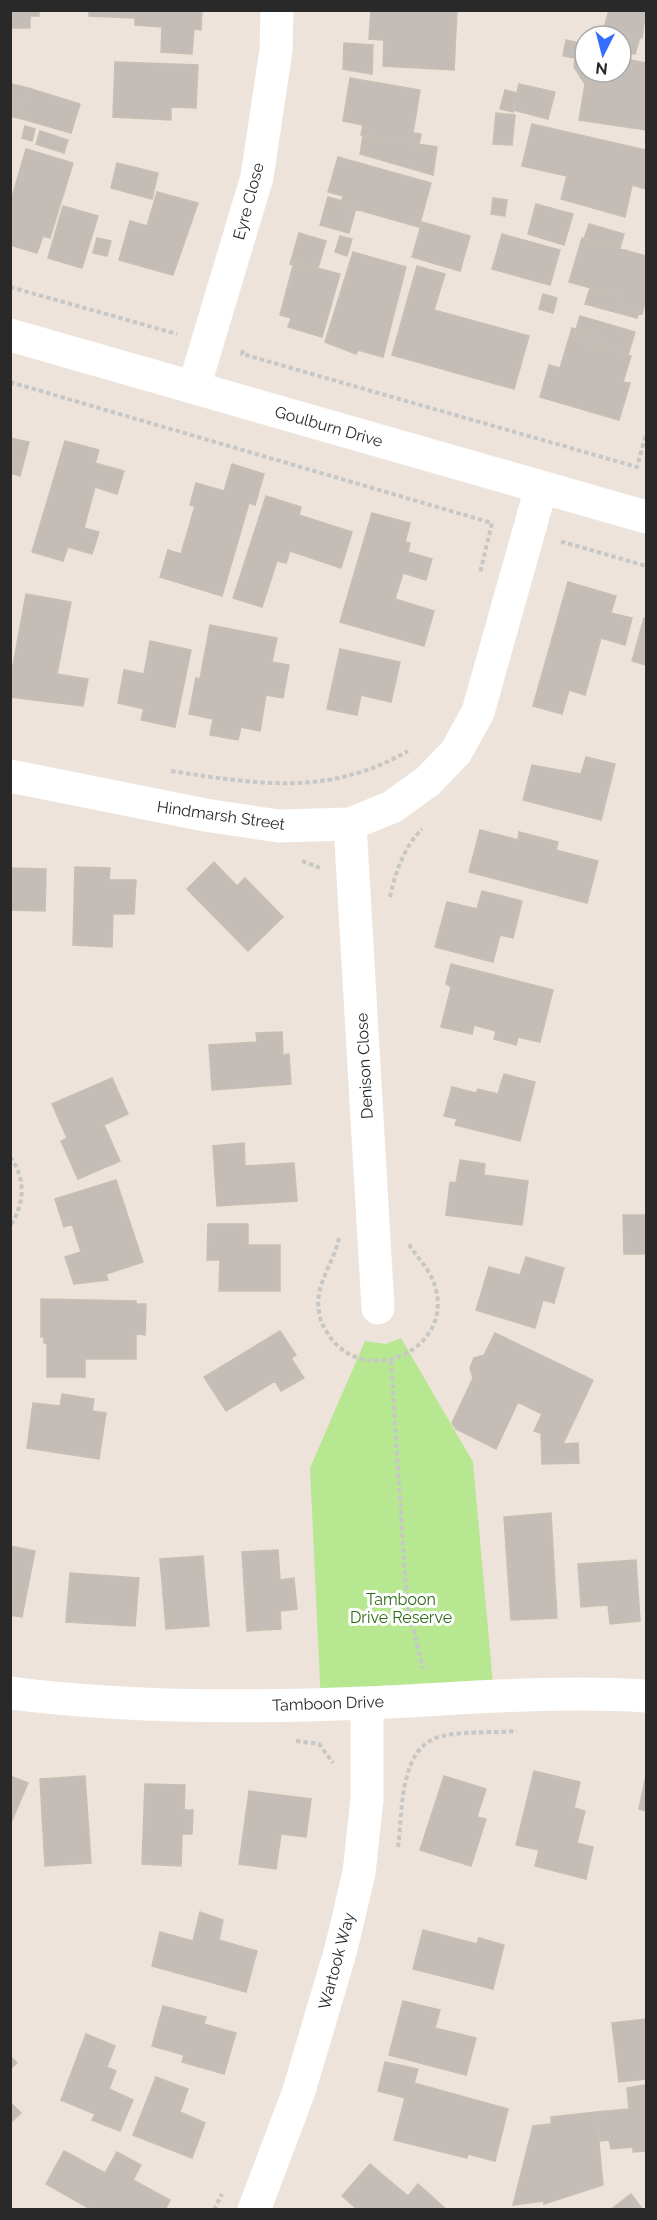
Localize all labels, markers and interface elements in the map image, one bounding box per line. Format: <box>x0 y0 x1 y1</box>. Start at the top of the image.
north arrow <box>573 24 633 84</box>
text: N <box>594 58 609 79</box>
street label: Eyre Close <box>229 161 268 242</box>
street label: Goulburn Drive <box>273 402 385 451</box>
street label: Hindmarsh Street <box>156 797 287 834</box>
street label: Denison Close <box>352 1012 377 1120</box>
park label: Tamboon Drive Reserve <box>350 1590 452 1627</box>
street label: Tamboon Drive <box>272 1692 384 1715</box>
street label: Wartook Way <box>314 1910 359 2012</box>

